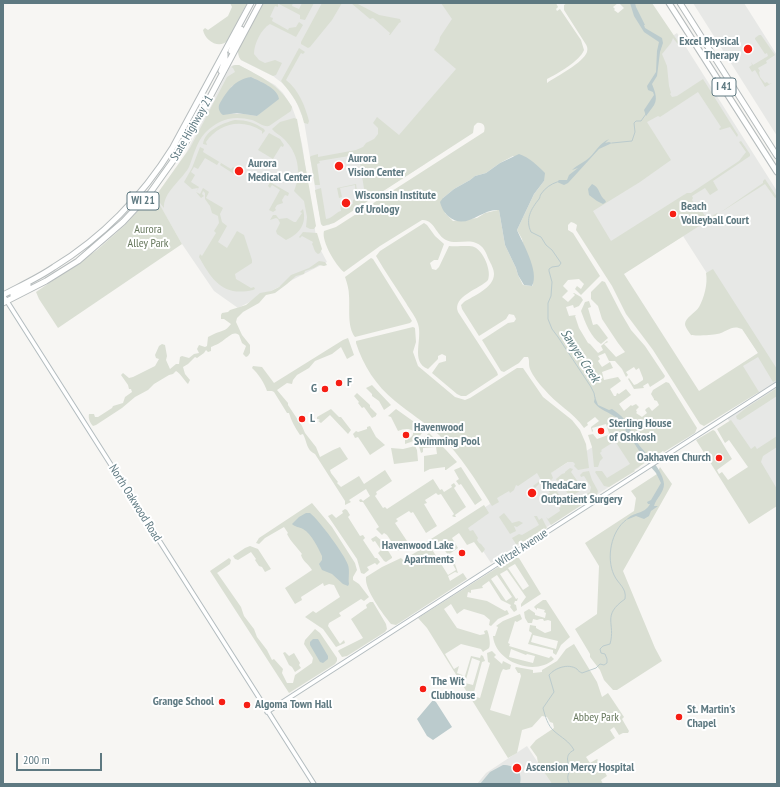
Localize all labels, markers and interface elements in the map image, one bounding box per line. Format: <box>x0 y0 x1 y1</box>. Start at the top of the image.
place label: Excel Physical Therapy <box>679 35 739 63</box>
marker: Excel Physical Therapy <box>742 43 754 55</box>
road number: I 41 <box>712 78 736 96</box>
street label: State Highway 21 <box>167 93 217 163</box>
place label: Aurora Vision Center <box>348 152 405 180</box>
place label: Aurora Medical Center <box>248 157 311 185</box>
marker: Aurora Vision Center <box>333 160 345 172</box>
marker: Aurora Medical Center <box>233 165 245 177</box>
place label: Wisconsin Institute of Urology <box>355 189 436 217</box>
road number: WI 21 <box>127 192 159 210</box>
marker: Wisconsin Institute of Urology <box>340 197 352 209</box>
place label: Beach Volleyball Court <box>681 200 749 228</box>
marker: Beach Volleyball Court <box>668 209 678 219</box>
park label: Aurora Alley Park <box>128 223 168 251</box>
water label: Sawyer Creek <box>557 327 603 385</box>
place label: F <box>347 376 352 390</box>
marker: F <box>334 378 344 388</box>
place label: G <box>311 382 317 396</box>
marker: G <box>320 384 330 394</box>
place label: L <box>310 412 315 426</box>
marker: L <box>297 414 307 424</box>
place label: Sterling House of Oshkosh <box>609 417 672 445</box>
place label: Havenwood Swimming Pool <box>414 421 480 449</box>
marker: Sterling House of Oshkosh <box>596 426 606 436</box>
marker: Havenwood Swimming Pool <box>401 430 411 440</box>
place label: Oakhaven Church <box>637 451 711 465</box>
marker: Oakhaven Church <box>714 453 724 463</box>
street label: North Oakwood Road <box>106 462 164 544</box>
place label: ThedaCare Outpatient Surgery <box>541 479 622 507</box>
marker: ThedaCare Outpatient Surgery <box>526 487 538 499</box>
street label: Witzel Avenue <box>493 526 551 570</box>
place label: Havenwood Lake Apartments <box>382 539 454 567</box>
marker: Havenwood Lake Apartments <box>457 548 467 558</box>
place label: The Wit Clubhouse <box>431 675 475 703</box>
marker: The Wit Clubhouse <box>418 684 428 694</box>
place label: Grange School <box>153 695 214 709</box>
marker: Grange School <box>217 697 227 707</box>
place label: Algoma Town Hall <box>255 698 332 712</box>
marker: Algoma Town Hall <box>242 700 252 710</box>
place label: St. Martin's Chapel <box>687 703 735 731</box>
park label: Abbey Park <box>573 711 619 725</box>
marker: St. Martin's Chapel <box>674 712 684 722</box>
scale bar <box>18 745 104 771</box>
text: 200 m <box>23 752 50 767</box>
place label: Ascension Mercy Hospital <box>526 761 634 775</box>
marker: Ascension Mercy Hospital <box>511 762 523 774</box>

